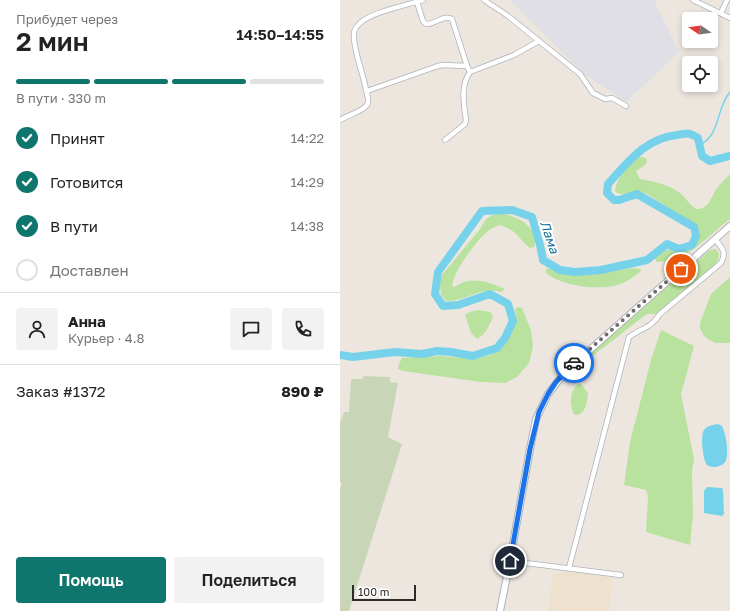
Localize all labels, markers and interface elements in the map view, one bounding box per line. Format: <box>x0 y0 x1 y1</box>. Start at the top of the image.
text: Прибудет через <box>16 11 118 27</box>
north arrow <box>682 12 718 48</box>
map controls <box>682 12 718 92</box>
text: 14:50–14:55 <box>236 25 324 43</box>
text: 2 мин <box>16 26 89 57</box>
button: locate <box>682 56 718 92</box>
text: В пути · 330 m <box>16 90 106 106</box>
icon: check <box>16 127 38 149</box>
text: Принят <box>50 129 105 147</box>
text: 14:22 <box>291 130 324 146</box>
icon: check <box>16 171 38 193</box>
text: Готовится <box>50 173 123 191</box>
text: 14:29 <box>290 174 324 190</box>
icon: check <box>16 215 38 237</box>
text: В пути <box>50 217 98 235</box>
text: 14:38 <box>290 218 324 234</box>
water label: Лама <box>537 219 563 256</box>
pin <box>664 252 698 286</box>
icon: bag <box>670 258 692 280</box>
text: Доставлен <box>50 261 129 279</box>
button: person <box>16 308 58 350</box>
button: chat <box>230 308 272 350</box>
button: phone <box>282 308 324 350</box>
text: Анна <box>68 312 106 330</box>
text: Курьер · 4.8 <box>68 330 145 346</box>
courier <box>554 343 594 383</box>
icon: car <box>563 352 585 374</box>
text: Заказ #1372 <box>16 382 106 400</box>
text: 890 ₽ <box>281 382 324 400</box>
pin <box>493 544 527 578</box>
icon: home <box>499 550 521 572</box>
button: Помощь <box>16 557 166 603</box>
button: Поделиться <box>174 557 324 603</box>
scale bar <box>352 583 416 602</box>
text: 100 m <box>358 585 389 598</box>

